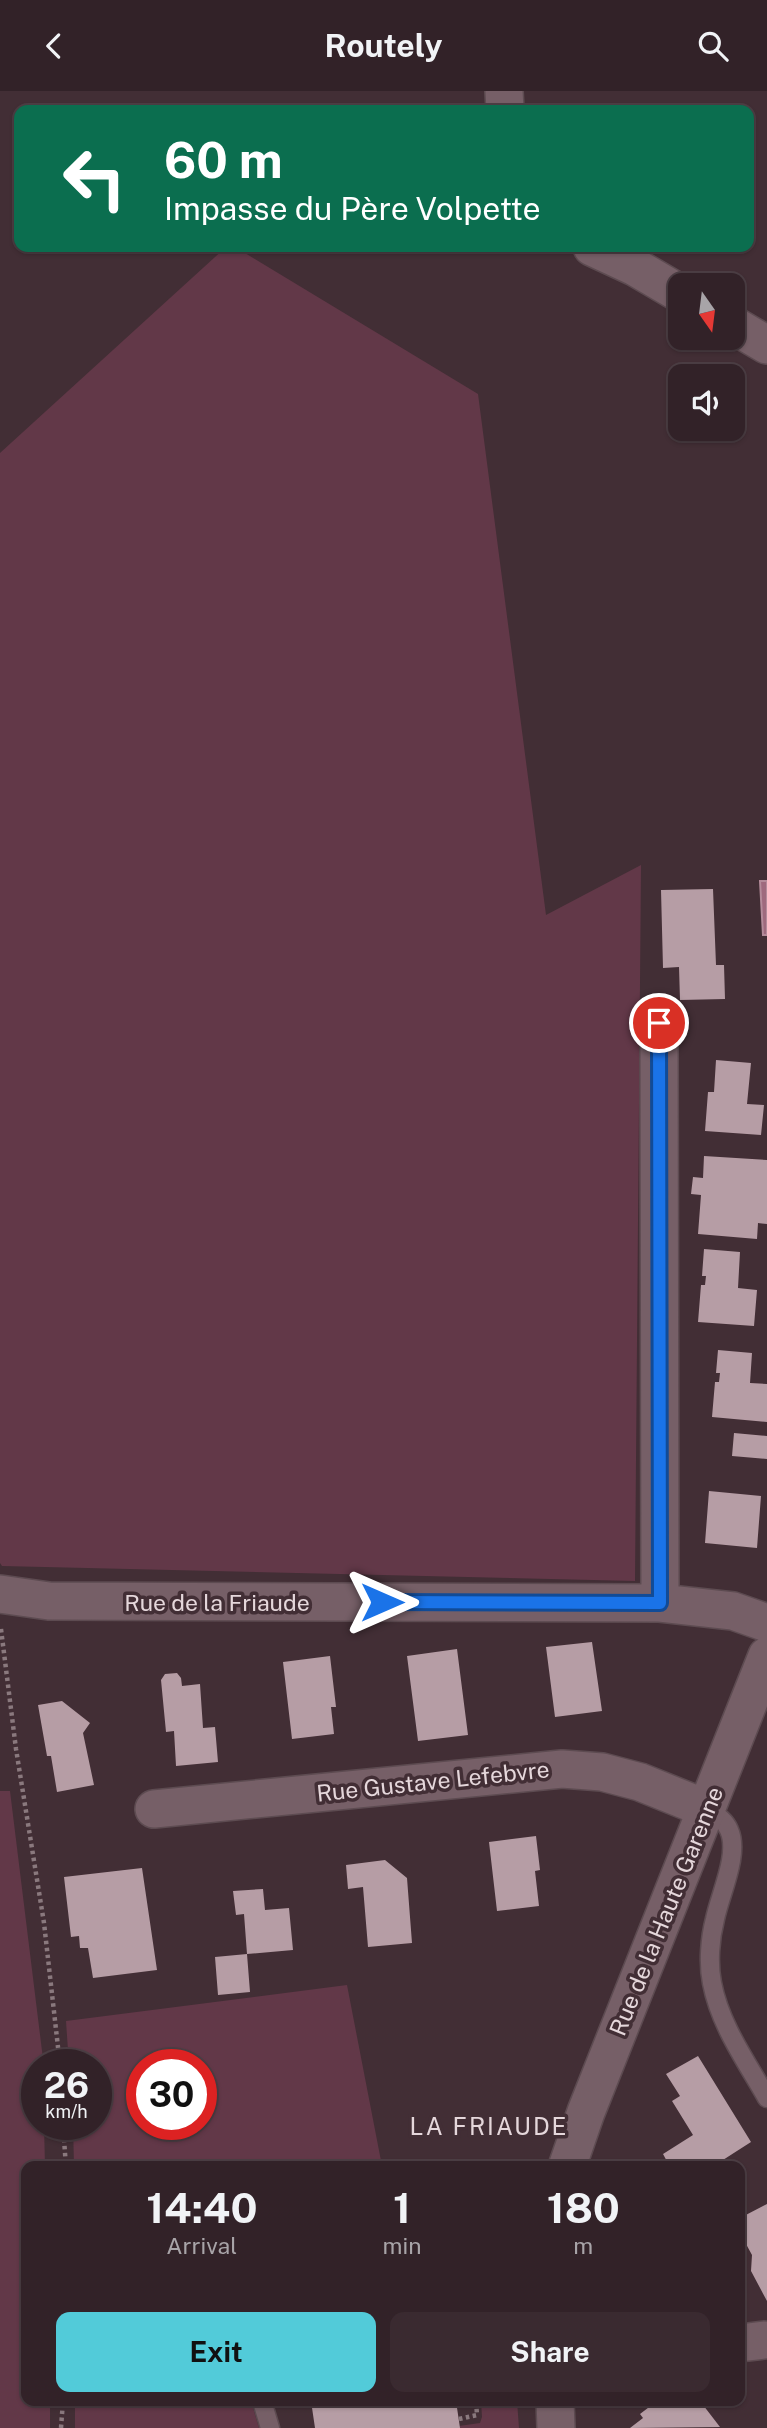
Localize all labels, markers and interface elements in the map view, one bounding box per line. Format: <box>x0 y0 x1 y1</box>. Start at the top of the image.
icon: back <box>35 27 73 65</box>
text: Routely <box>325 27 443 64</box>
icon: search <box>694 27 732 65</box>
text: 60 m <box>164 131 283 189</box>
icon: left <box>49 133 140 224</box>
text: Impasse du Père Volpette <box>164 190 541 227</box>
north arrow <box>668 273 746 350</box>
map controls <box>668 273 745 441</box>
button: sound <box>668 364 745 441</box>
pin <box>629 993 689 1053</box>
icon: arrive <box>640 1004 678 1042</box>
position arrow <box>345 1565 419 1639</box>
street label: Rue de la Friaude <box>124 1589 310 1616</box>
street label: Rue Gustave Lefebvre <box>315 1755 551 1807</box>
street label: Rue de la Haute Garenne <box>604 1783 728 2039</box>
speed limit sign: 30 <box>126 2049 217 2140</box>
text: 26 <box>44 2065 89 2106</box>
text: km/h <box>45 2101 88 2122</box>
district label: LA FRIAUDE <box>410 2112 568 2140</box>
text: 14:40 <box>146 2183 257 2232</box>
text: 1 <box>393 2183 411 2232</box>
text: 180 <box>547 2183 620 2232</box>
text: Arrival <box>166 2232 237 2259</box>
text: min <box>383 2232 422 2259</box>
text: m <box>573 2232 593 2259</box>
button: Exit <box>56 2312 376 2392</box>
button: Share <box>390 2312 710 2392</box>

